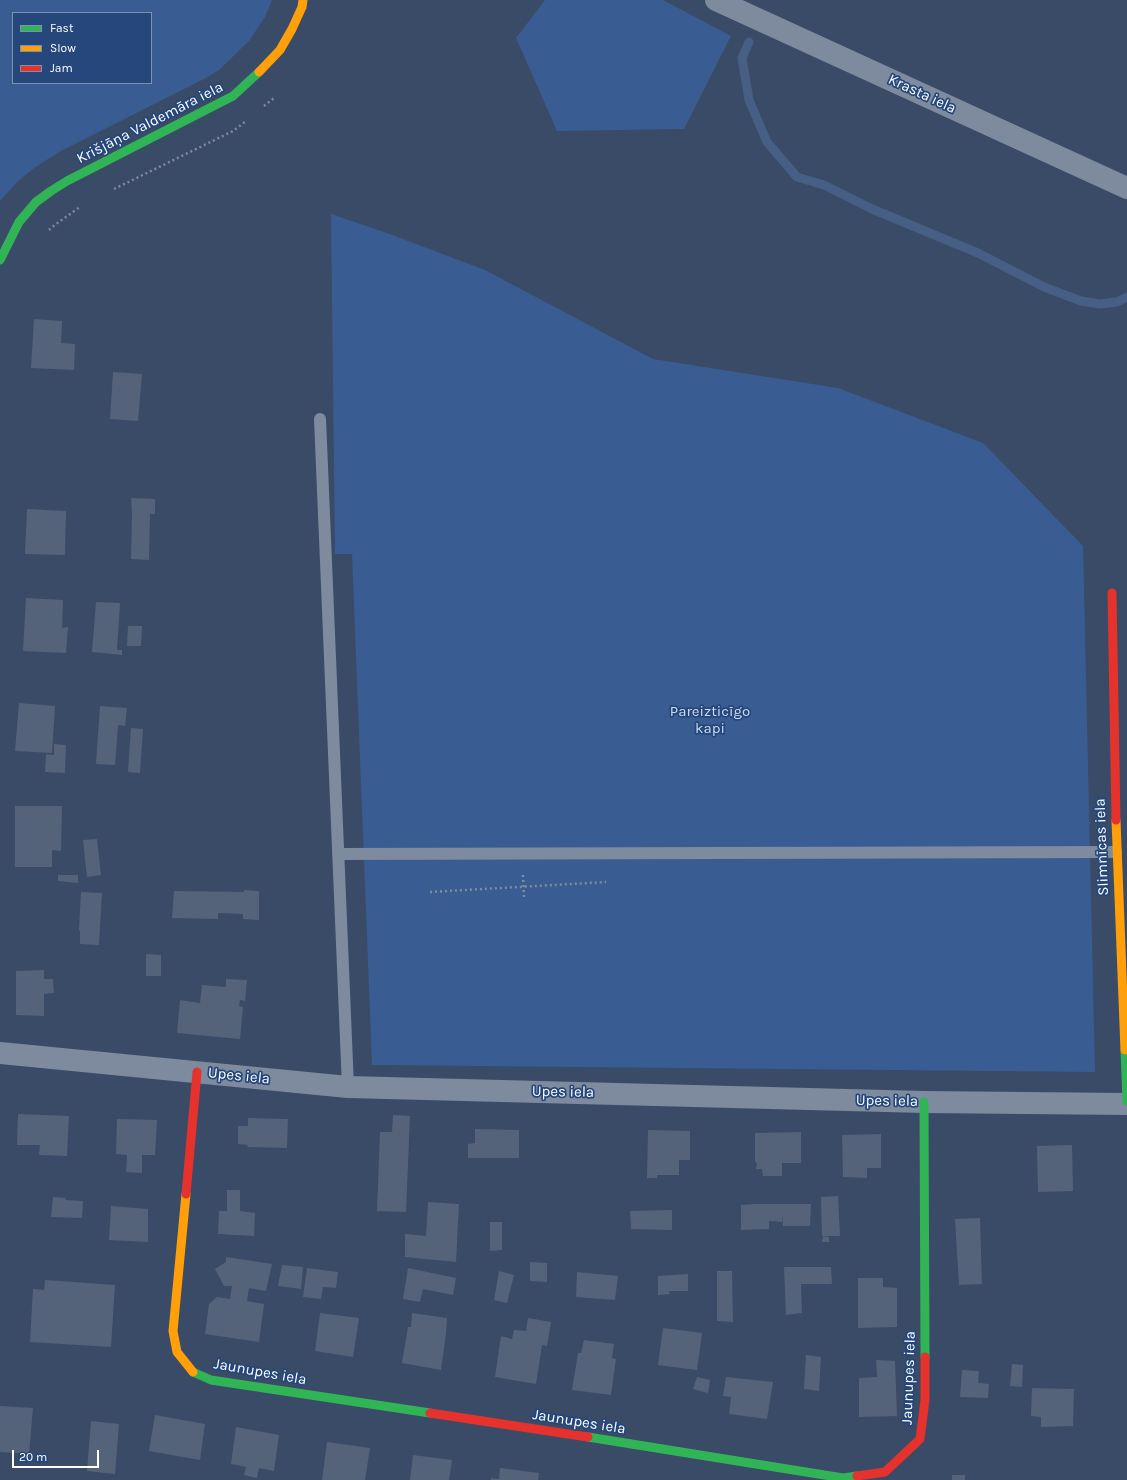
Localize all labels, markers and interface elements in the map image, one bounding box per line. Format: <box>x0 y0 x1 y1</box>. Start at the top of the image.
legend <box>12 12 152 84</box>
text: Fast <box>50 21 73 35</box>
text: Slow <box>50 41 76 55</box>
text: Jam <box>50 61 73 75</box>
street label: Krasta iela <box>885 70 959 118</box>
street label: Krišjāņa Valdemāra iela <box>74 78 226 168</box>
park label: Pareizticīgo kapi <box>670 703 750 738</box>
street label: Slimnīcas iela <box>1091 798 1113 896</box>
street label: Upes iela <box>207 1064 271 1088</box>
street label: Upes iela <box>532 1082 594 1102</box>
street label: Upes iela <box>856 1091 918 1111</box>
street label: Jaunupes iela <box>898 1331 920 1425</box>
street label: Jaunupes iela <box>212 1355 308 1389</box>
street label: Jaunupes iela <box>531 1406 627 1438</box>
scale bar <box>14 1442 101 1468</box>
text: 20 m <box>19 1450 47 1464</box>

